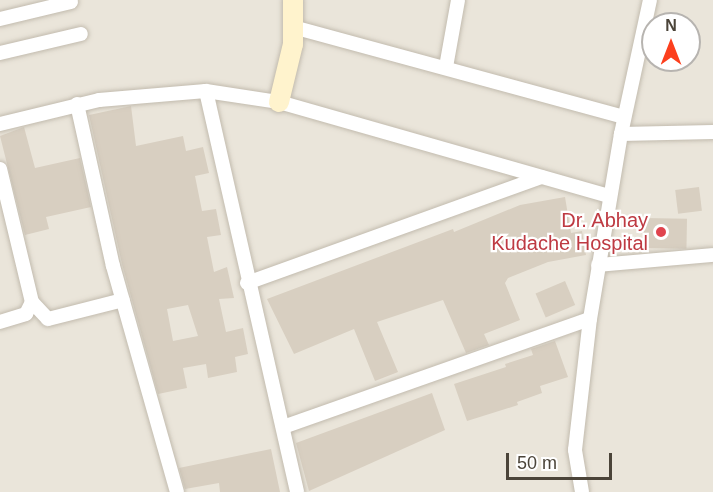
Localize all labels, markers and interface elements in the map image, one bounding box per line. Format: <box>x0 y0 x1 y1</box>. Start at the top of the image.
north arrow <box>641 12 701 72</box>
text: N <box>665 17 677 34</box>
place label: Dr. Abhay Kudache Hospital <box>491 208 648 255</box>
marker: Dr. Abhay Kudache Hospital <box>652 223 670 241</box>
scale bar <box>509 441 616 479</box>
text: 50 m <box>517 453 557 473</box>

